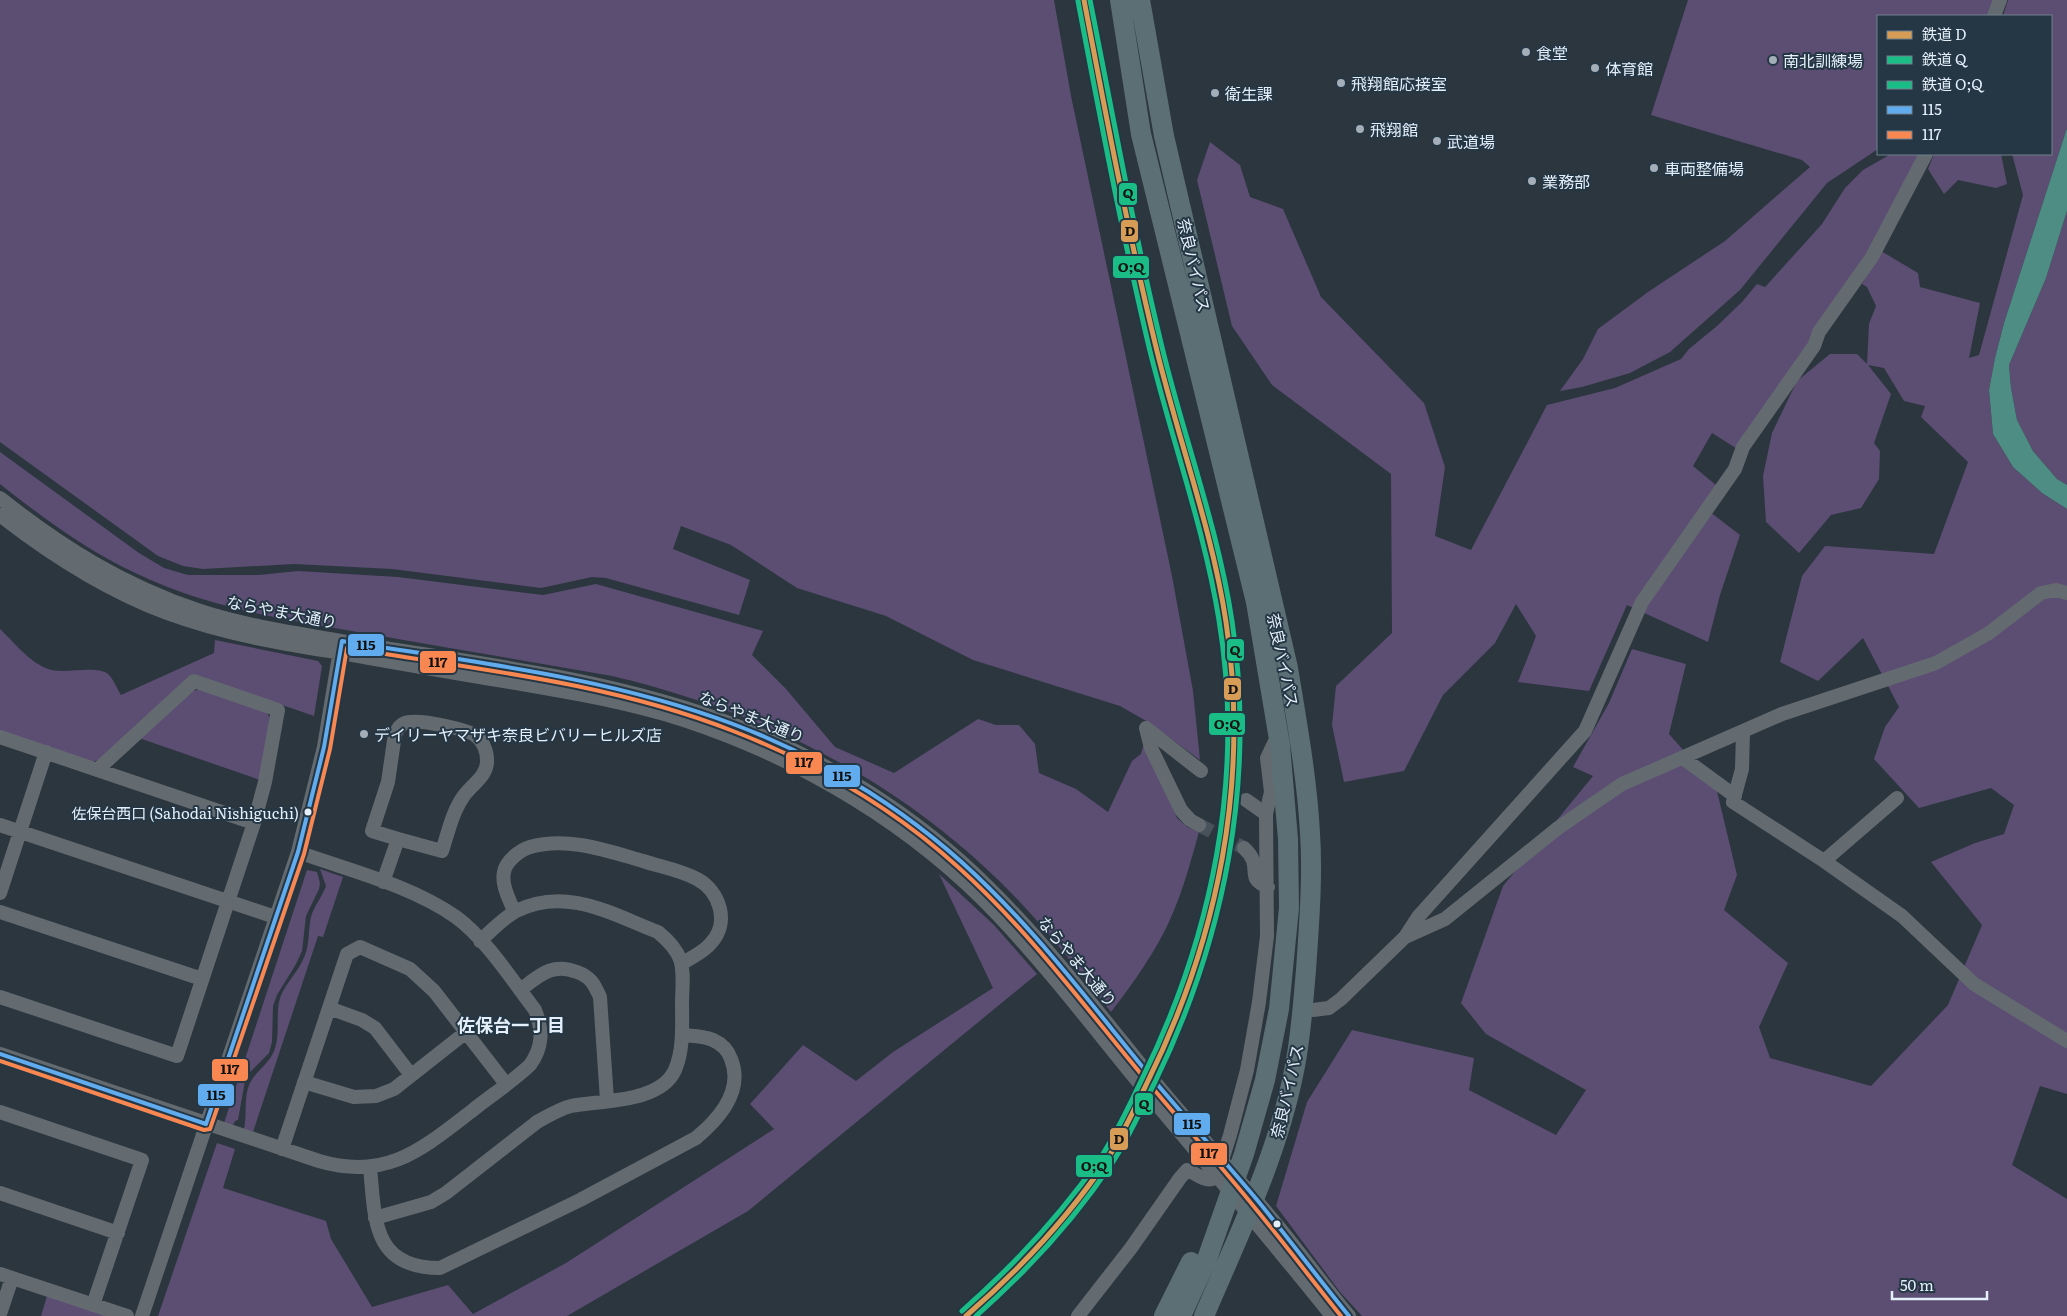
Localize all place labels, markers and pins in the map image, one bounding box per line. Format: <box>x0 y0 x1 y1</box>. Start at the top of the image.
place label: 食堂 <box>1536 40 1568 64</box>
marker: 食堂 <box>1520 46 1532 58</box>
place label: 南北訓練場 <box>1783 48 1863 72</box>
marker: 南北訓練場 <box>1767 54 1779 66</box>
place label: 体育館 <box>1605 56 1653 80</box>
marker: 体育館 <box>1589 62 1601 74</box>
place label: 飛翔館応接室 <box>1351 71 1447 95</box>
marker: 飛翔館応接室 <box>1335 77 1347 89</box>
place label: 衛生課 <box>1225 81 1273 105</box>
marker: 衛生課 <box>1209 87 1221 99</box>
place label: 飛翔館 <box>1370 117 1418 141</box>
marker: 飛翔館 <box>1354 123 1366 135</box>
place label: 武道場 <box>1447 129 1495 153</box>
marker: 武道場 <box>1431 135 1443 147</box>
place label: 車両整備場 <box>1664 156 1744 180</box>
marker: 車両整備場 <box>1648 162 1660 174</box>
place label: 業務部 <box>1542 169 1590 193</box>
marker: 業務部 <box>1526 175 1538 187</box>
place label: デイリーヤマザキ奈良ビバリーヒルズ店 <box>374 722 662 746</box>
marker: デイリーヤマザキ奈良ビバリーヒルズ店 <box>358 728 370 740</box>
place label: 佐保台西口 (Sahodai Nishiguchi) <box>71 801 299 824</box>
marker: 佐保台西口 (Sahodai Nishiguchi) <box>303 807 313 817</box>
unlabelled marker <box>1272 1219 1282 1229</box>

